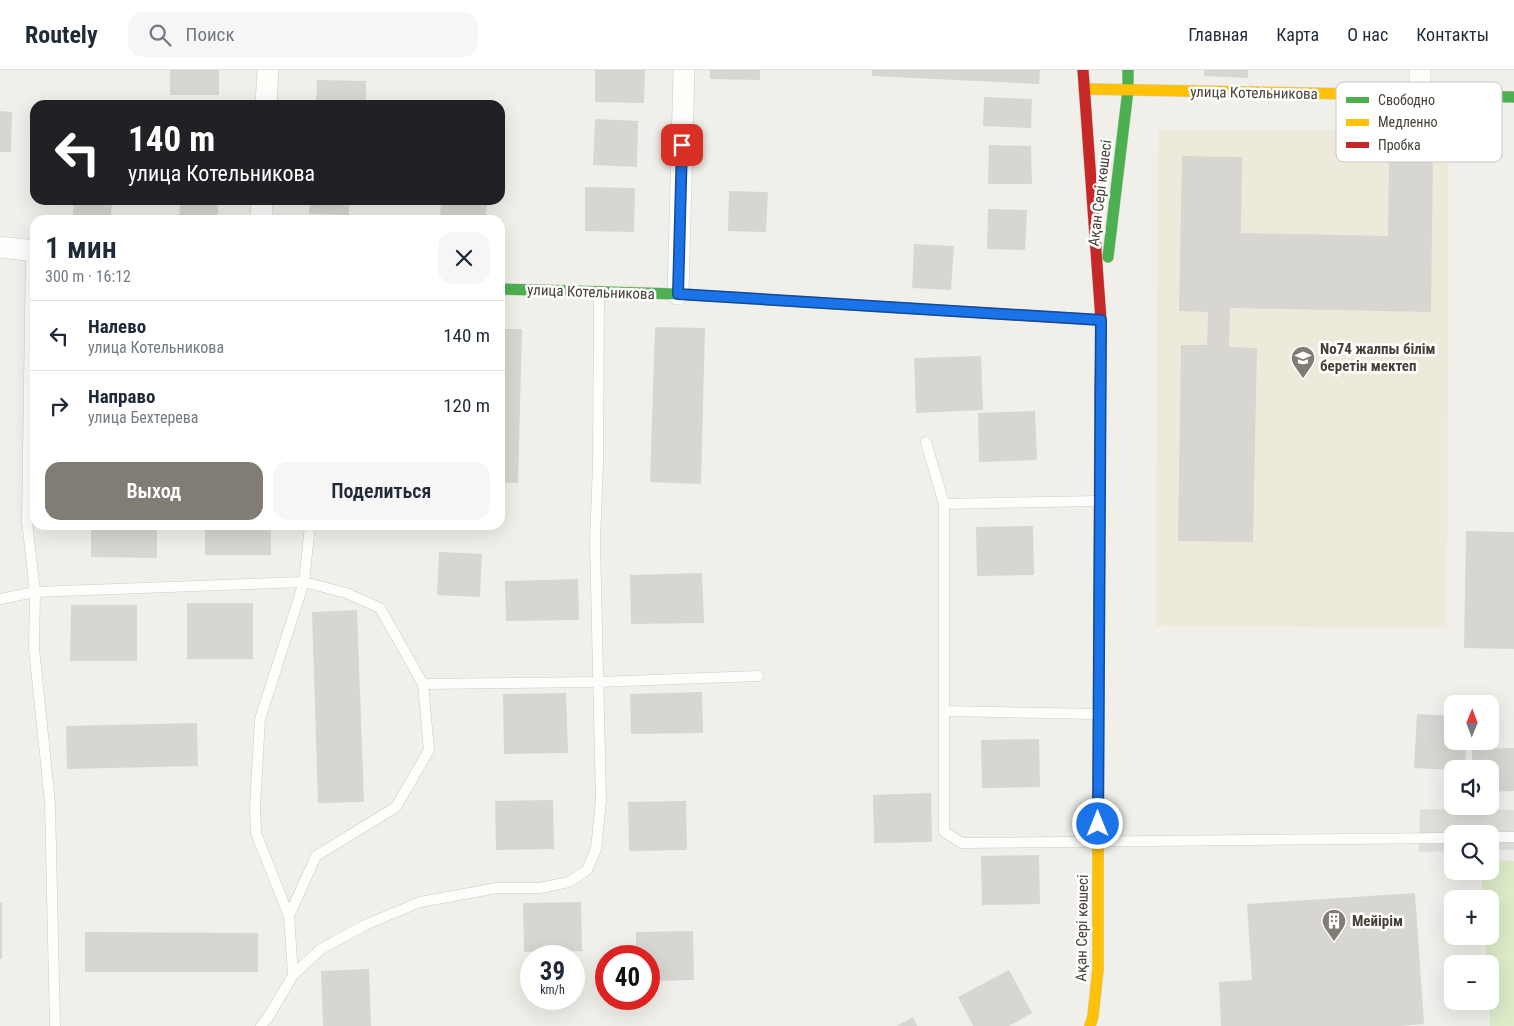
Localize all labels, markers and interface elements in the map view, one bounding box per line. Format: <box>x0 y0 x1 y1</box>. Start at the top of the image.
search box <box>128 12 478 57</box>
text: Routely <box>25 21 98 49</box>
icon: search <box>146 21 174 49</box>
text: Поиск <box>186 23 235 46</box>
text: Главная <box>1188 24 1248 45</box>
text: Карта <box>1276 24 1319 45</box>
text: О нас <box>1347 24 1388 45</box>
text: Контакты <box>1416 24 1489 45</box>
legend <box>1336 82 1502 162</box>
street label: улица Котельникова <box>1190 83 1318 103</box>
text: Свободно <box>1378 92 1435 108</box>
text: Медленно <box>1378 114 1438 130</box>
text: 140 m <box>128 119 215 160</box>
icon: left <box>45 120 110 185</box>
pin <box>661 124 703 166</box>
icon: arrive <box>668 131 696 159</box>
text: Пробка <box>1378 137 1421 153</box>
street label: Ақан Сері көшесі <box>1085 139 1115 247</box>
text: улица Котельникова <box>128 161 315 186</box>
text: 1 мин <box>45 230 117 265</box>
button: close <box>438 232 490 284</box>
text: 300 m · 16:12 <box>45 267 131 286</box>
street label: улица Котельникова <box>527 281 655 303</box>
text: Налево <box>88 315 146 338</box>
icon: left <box>45 322 73 350</box>
text: 140 m <box>443 324 490 347</box>
text: улица Котельникова <box>88 338 224 357</box>
place label: No74 жалпы білім беретін мектеп <box>1320 340 1436 375</box>
school or university icon: No74 жалпы білім беретін мектеп <box>1290 345 1316 379</box>
text: Направо <box>88 385 155 408</box>
icon: right <box>45 392 73 420</box>
text: 120 m <box>443 394 490 417</box>
text: улица Бехтерева <box>88 408 199 427</box>
button: Выход <box>45 462 263 520</box>
button: Поделиться <box>273 462 490 520</box>
north arrow <box>1444 695 1499 750</box>
map controls <box>1444 695 1499 1010</box>
button: sound <box>1444 760 1499 815</box>
position arrow <box>1071 797 1123 849</box>
button: search <box>1444 825 1499 880</box>
street label: Ақан Сері көшесі <box>1072 874 1092 982</box>
button: + <box>1444 890 1499 945</box>
building icon: Мейiрiм <box>1321 908 1347 942</box>
place label: Мейiрiм <box>1352 912 1403 930</box>
speed limit sign: 40 <box>595 945 660 1010</box>
button: − <box>1444 955 1499 1010</box>
text: 39 <box>540 957 565 986</box>
text: km/h <box>540 983 565 997</box>

